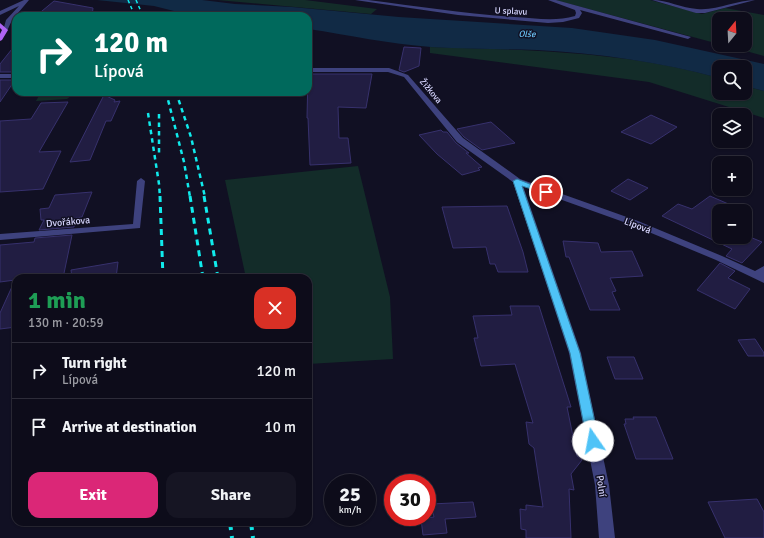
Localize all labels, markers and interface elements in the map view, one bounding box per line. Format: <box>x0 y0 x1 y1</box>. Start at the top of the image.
street label: U splavu <box>494 5 528 18</box>
north arrow <box>712 12 752 52</box>
map controls <box>712 12 752 244</box>
text: 120 m <box>94 26 168 60</box>
icon: right <box>28 28 80 80</box>
water label: Olše <box>518 29 536 40</box>
text: Lípová <box>94 60 144 82</box>
button: search <box>712 60 752 100</box>
street label: Žižkova <box>417 75 446 106</box>
button: layers <box>712 108 752 148</box>
button: + <box>712 156 752 196</box>
pin <box>529 175 563 209</box>
icon: arrive <box>535 181 557 203</box>
button: − <box>712 204 752 244</box>
street label: Dvořákova <box>46 214 91 230</box>
street label: Lípová <box>623 215 653 237</box>
text: 1 min <box>28 285 86 315</box>
button: close <box>254 287 296 329</box>
text: 130 m · 20:59 <box>28 315 104 331</box>
text: Turn right <box>62 354 127 372</box>
icon: right <box>28 360 50 382</box>
text: 120 m <box>256 362 296 380</box>
text: Lípová <box>62 372 98 388</box>
icon: arrive <box>28 416 50 438</box>
text: Arrive at destination <box>62 418 197 436</box>
text: 10 m <box>265 418 296 436</box>
position arrow <box>572 420 614 462</box>
button: Exit <box>28 472 158 518</box>
button: Share <box>166 472 296 518</box>
speed limit sign: 30 <box>384 474 436 526</box>
street label: Polní <box>594 475 609 498</box>
text: 25 <box>339 482 361 507</box>
text: km/h <box>339 504 361 516</box>

